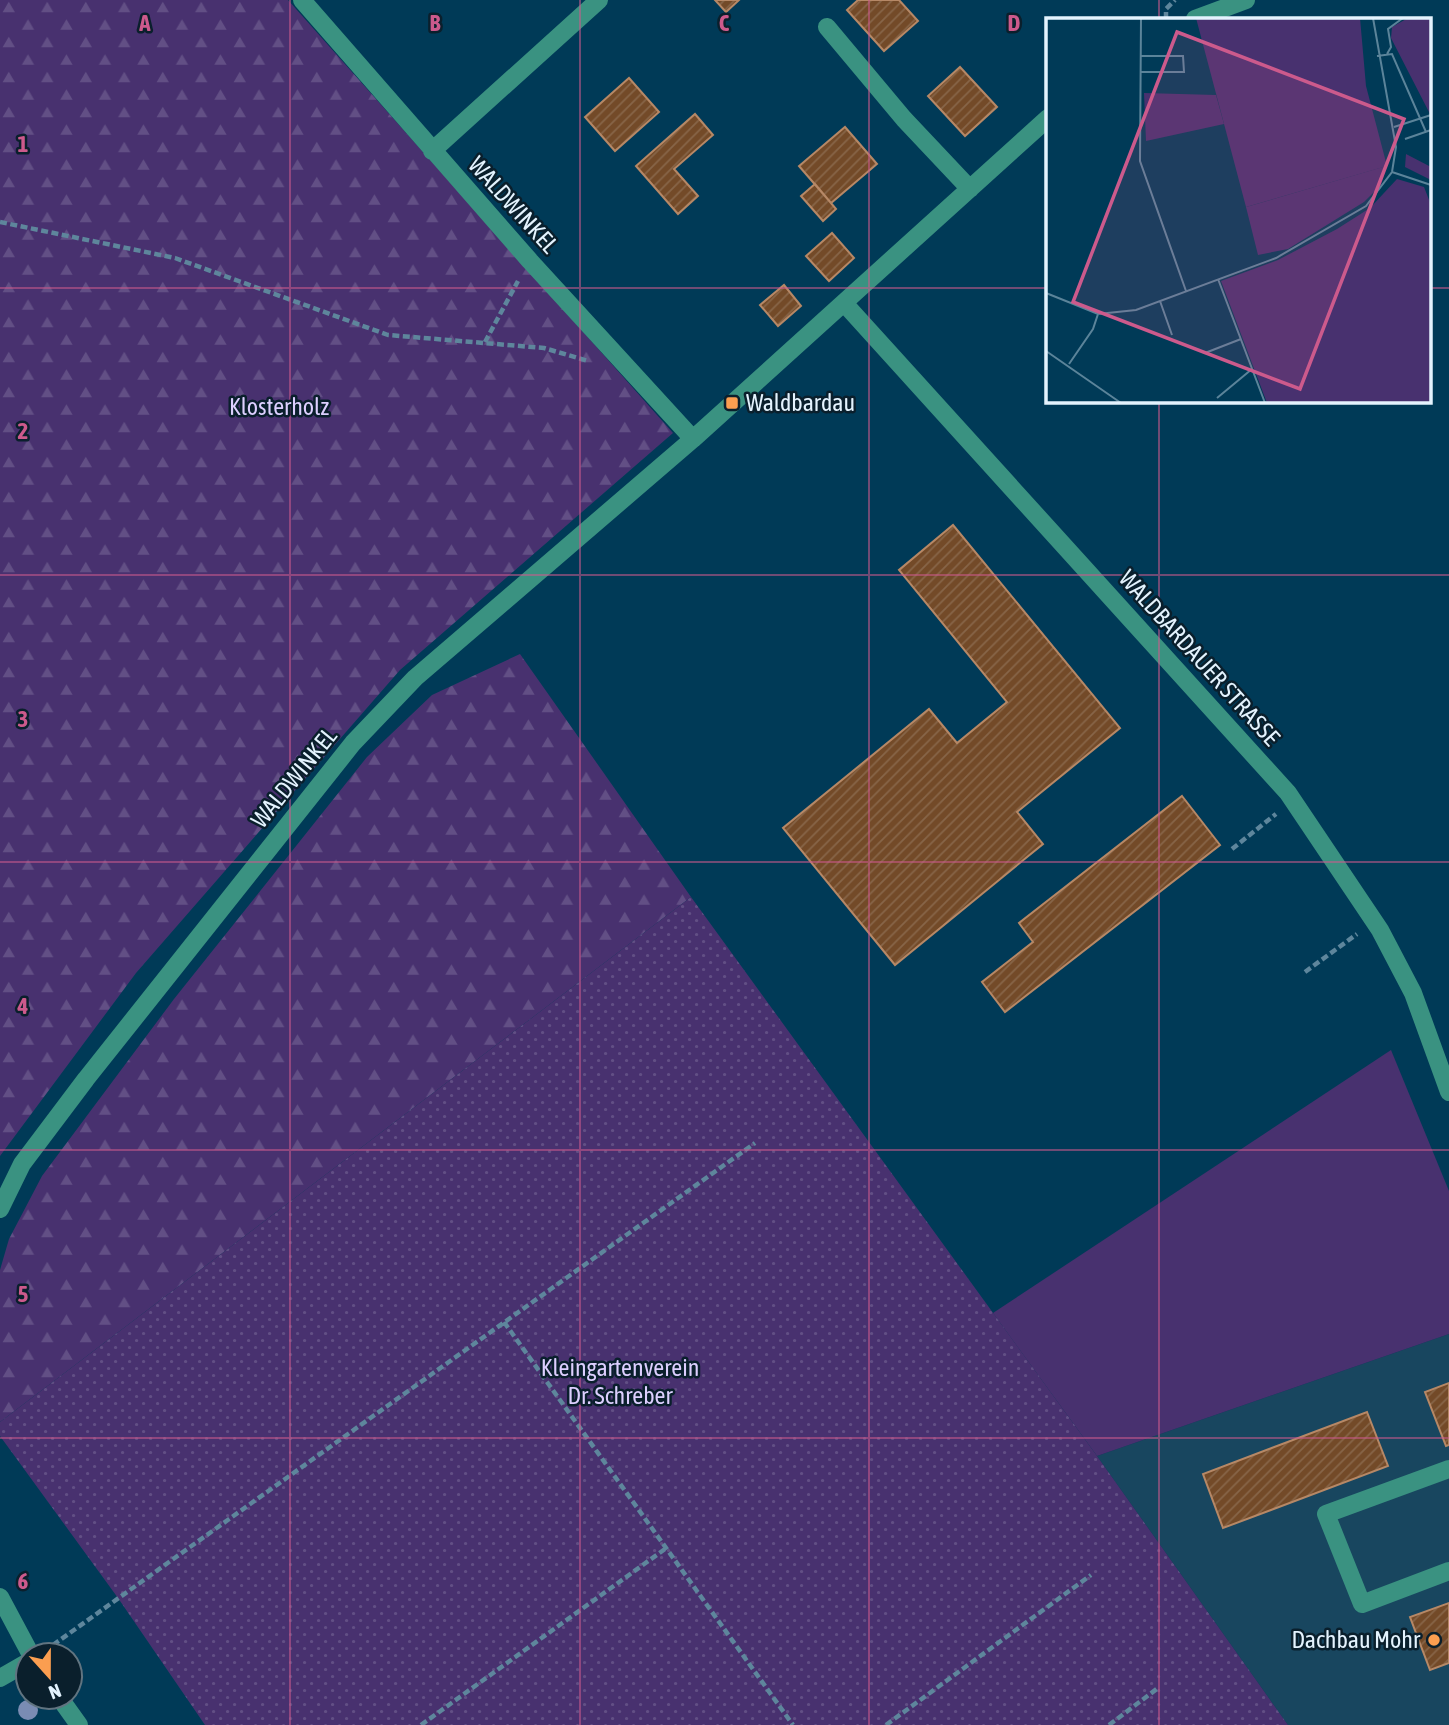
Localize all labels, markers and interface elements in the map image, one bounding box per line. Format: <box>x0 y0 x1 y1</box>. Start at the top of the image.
text: A <box>138 10 151 36</box>
text: B <box>430 10 441 36</box>
text: C <box>719 10 730 36</box>
text: D <box>1008 10 1021 36</box>
inset map <box>1046 18 1432 402</box>
text: 1 <box>18 131 29 157</box>
street label: WALDWINKEL <box>463 151 564 259</box>
place label: Waldbardau <box>746 389 855 416</box>
park label: Klosterholz <box>229 393 329 420</box>
marker: Waldbardau <box>724 395 740 411</box>
text: 2 <box>18 418 28 444</box>
street label: WALDBARDAUER STRASSE <box>1114 565 1285 751</box>
text: 3 <box>18 706 28 732</box>
street label: WALDWINKEL <box>245 722 342 833</box>
text: 4 <box>17 993 29 1019</box>
text: 5 <box>18 1281 29 1307</box>
park label: Kleingartenverein Dr. Schreber <box>541 1354 699 1409</box>
text: 6 <box>18 1568 29 1594</box>
place label: Dachbau Mohr <box>1291 1626 1421 1653</box>
marker: Dachbau Mohr <box>1426 1632 1442 1648</box>
north arrow <box>14 1641 84 1711</box>
text: N <box>46 1680 64 1704</box>

